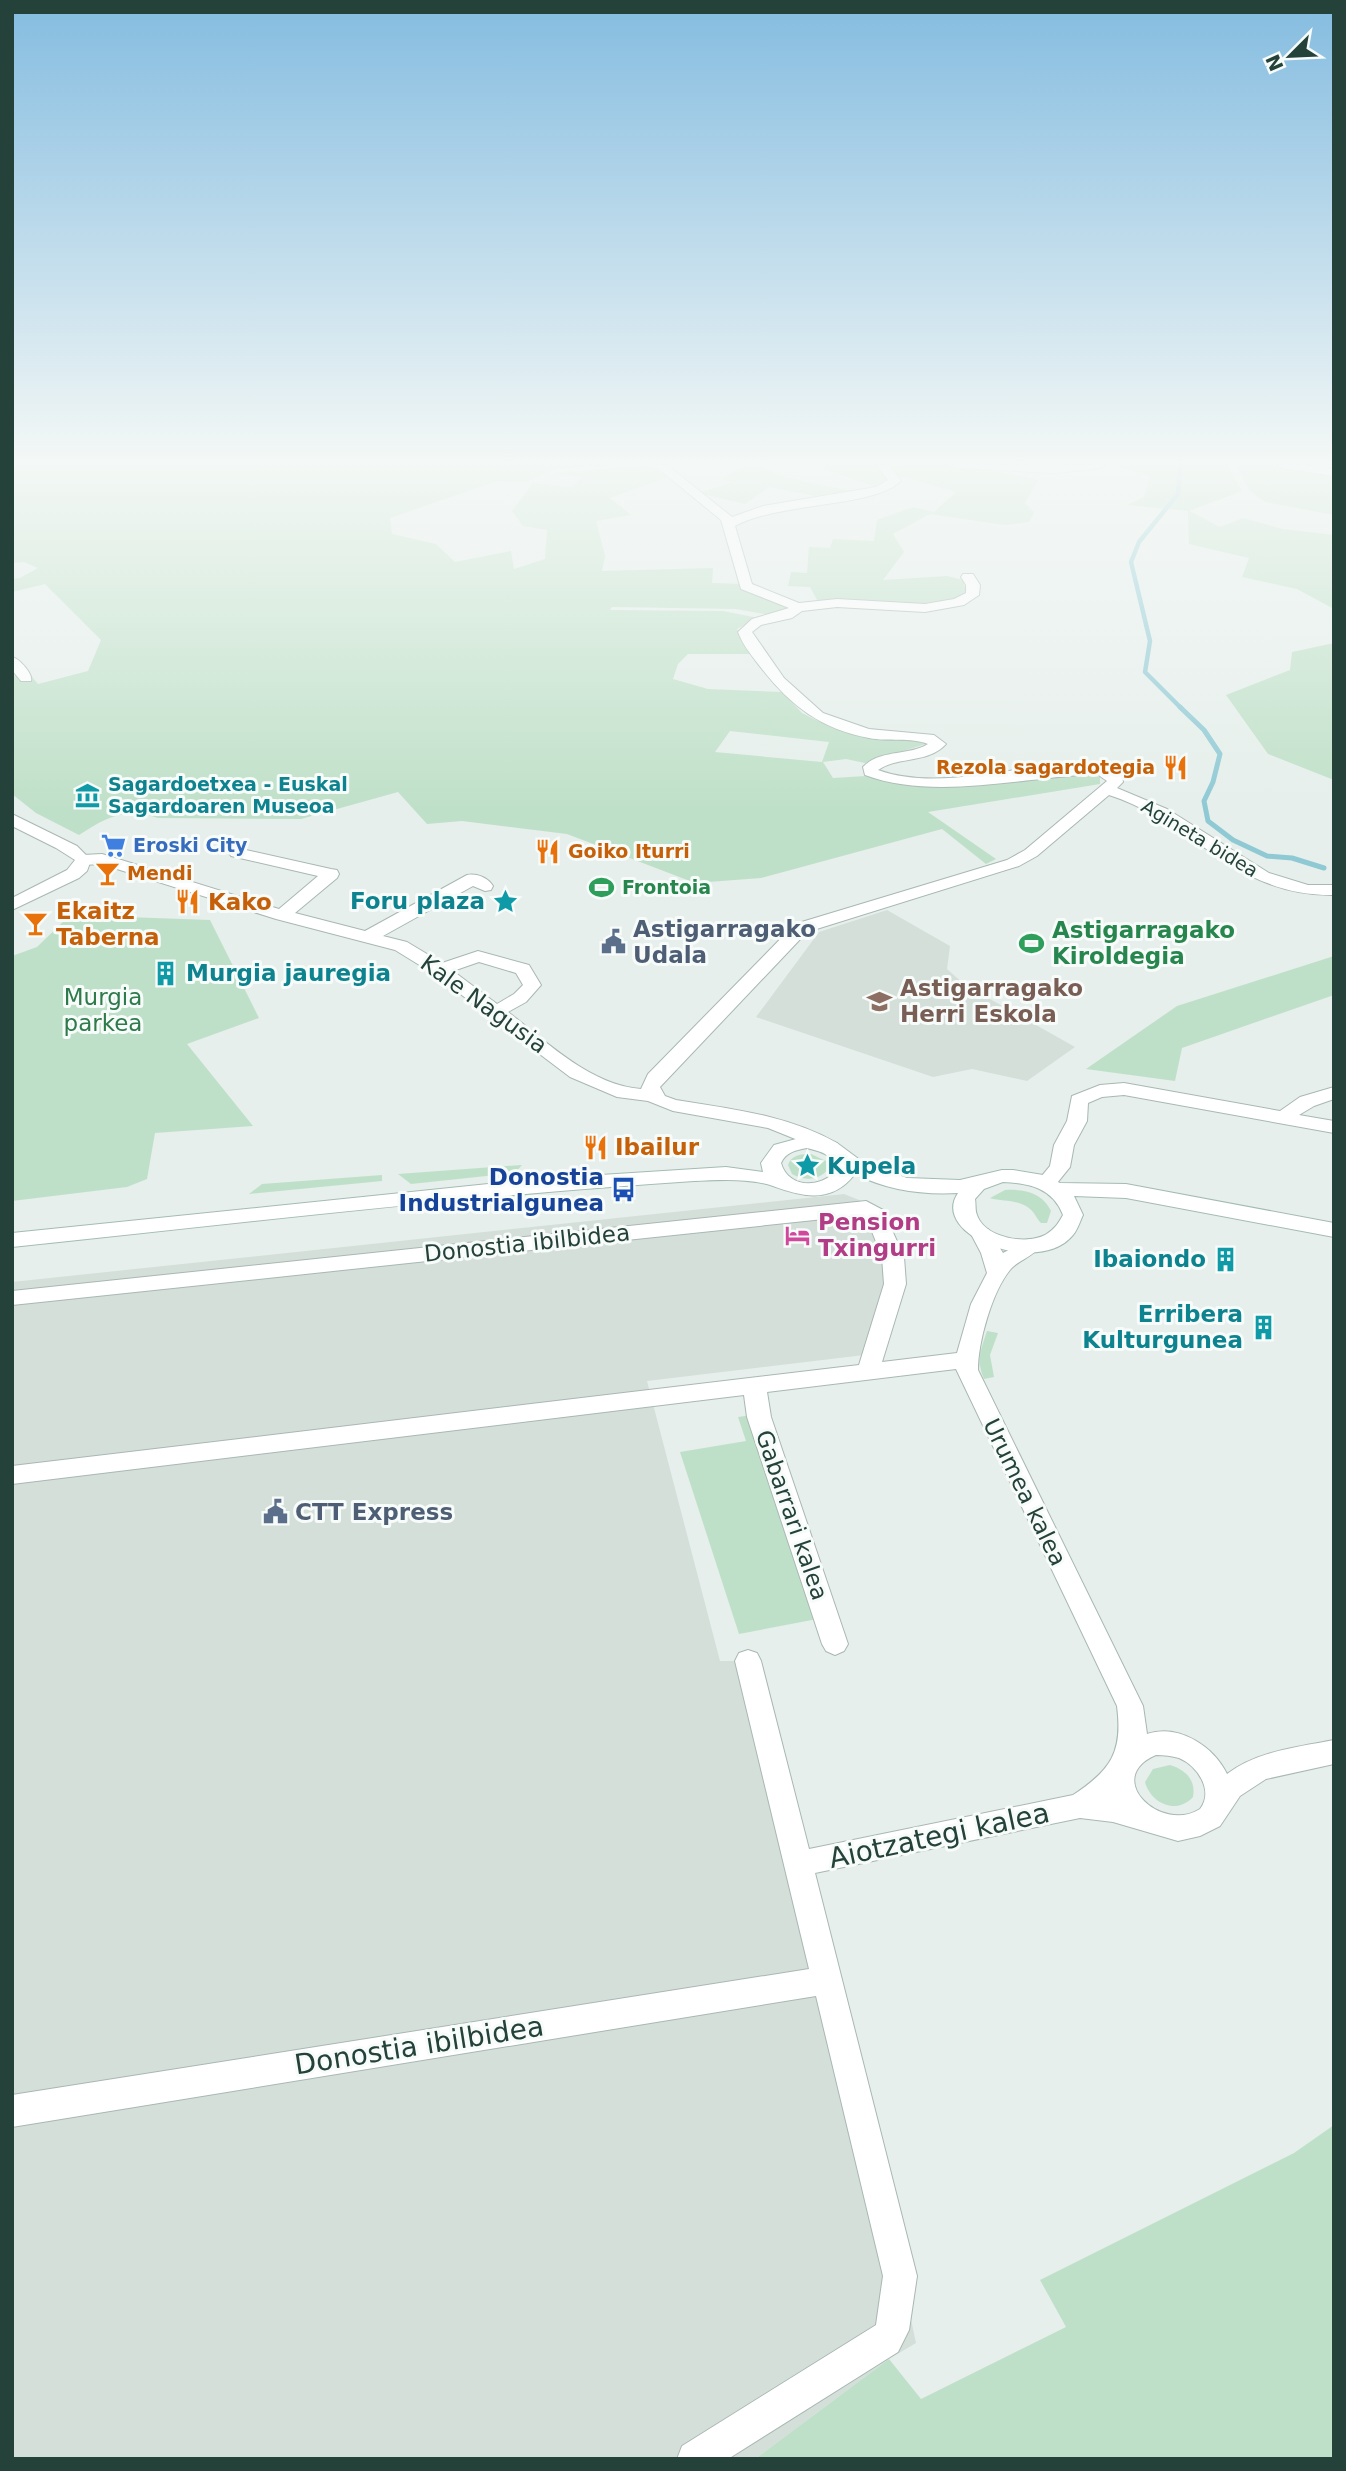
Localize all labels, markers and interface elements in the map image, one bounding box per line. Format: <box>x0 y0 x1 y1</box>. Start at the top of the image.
north arrow <box>1255 21 1325 91</box>
text: N <box>1261 51 1288 75</box>
restaurant icon: Rezola sagardotegia <box>1161 753 1189 781</box>
place label: Rezola sagardotegia <box>936 756 1155 778</box>
place label: Sagardoetxea - Euskal Sagardoaren Museoa <box>108 773 348 817</box>
museum icon: Sagardoetxea - Euskal Sagardoaren Museoa <box>74 781 102 809</box>
street label: Agineta bidea <box>1138 795 1262 881</box>
supermarket icon: Eroski City <box>99 831 127 859</box>
place label: Eroski City <box>133 834 248 856</box>
restaurant icon: Goiko Iturri <box>534 837 562 865</box>
place label: Goiko Iturri <box>568 840 690 862</box>
bar icon: Mendi <box>93 859 121 887</box>
place label: Mendi <box>127 862 192 884</box>
sports icon: Frontoia <box>588 873 616 901</box>
place label: Frontoia <box>622 876 711 898</box>
place icon: Foru plaza <box>491 887 519 915</box>
restaurant icon: Kako <box>174 888 202 916</box>
place label: Foru plaza <box>350 888 485 914</box>
place label: Kako <box>208 889 272 915</box>
place label: Ekaitz Taberna <box>56 898 160 950</box>
bar icon: Ekaitz Taberna <box>22 910 50 938</box>
place label: Astigarragako Udala <box>633 916 816 968</box>
place label: Astigarragako Kiroldegia <box>1052 917 1235 969</box>
public building icon: Astigarragako Udala <box>599 928 627 956</box>
sports icon: Astigarragako Kiroldegia <box>1018 929 1046 957</box>
street label: Kale Nagusia <box>416 950 552 1058</box>
building icon: Murgia jauregia <box>152 959 180 987</box>
place label: Murgia jauregia <box>186 960 391 986</box>
place label: Astigarragako Herri Eskola <box>900 975 1083 1027</box>
park label: Murgia parkea <box>64 984 142 1036</box>
school or university icon: Astigarragako Herri Eskola <box>866 987 894 1015</box>
restaurant icon: Ibailur <box>581 1133 609 1161</box>
place label: Ibailur <box>615 1134 700 1160</box>
place icon: Kupela <box>793 1152 821 1180</box>
place label: Kupela <box>827 1153 916 1179</box>
place label: Donostia Industrialgunea <box>399 1164 604 1216</box>
bus stop icon: Donostia Industrialgunea <box>610 1176 638 1204</box>
place label: Pension Txingurri <box>818 1209 936 1261</box>
street label: Donostia ibilbidea <box>423 1219 631 1267</box>
hotel icon: Pension Txingurri <box>784 1221 812 1249</box>
building icon: Ibaiondo <box>1212 1245 1240 1273</box>
place label: Ibaiondo <box>1093 1246 1206 1272</box>
place label: Erribera Kulturgunea <box>1082 1301 1243 1353</box>
building icon: Erribera Kulturgunea <box>1249 1313 1277 1341</box>
street label: Urumea kalea <box>978 1414 1072 1570</box>
street label: Gabarrari kalea <box>751 1427 833 1603</box>
public building icon: CTT Express <box>261 1498 289 1526</box>
place label: CTT Express <box>295 1499 453 1525</box>
street label: Aiotzategi kalea <box>826 1796 1052 1875</box>
street label: Donostia ibilbidea <box>292 2010 546 2081</box>

